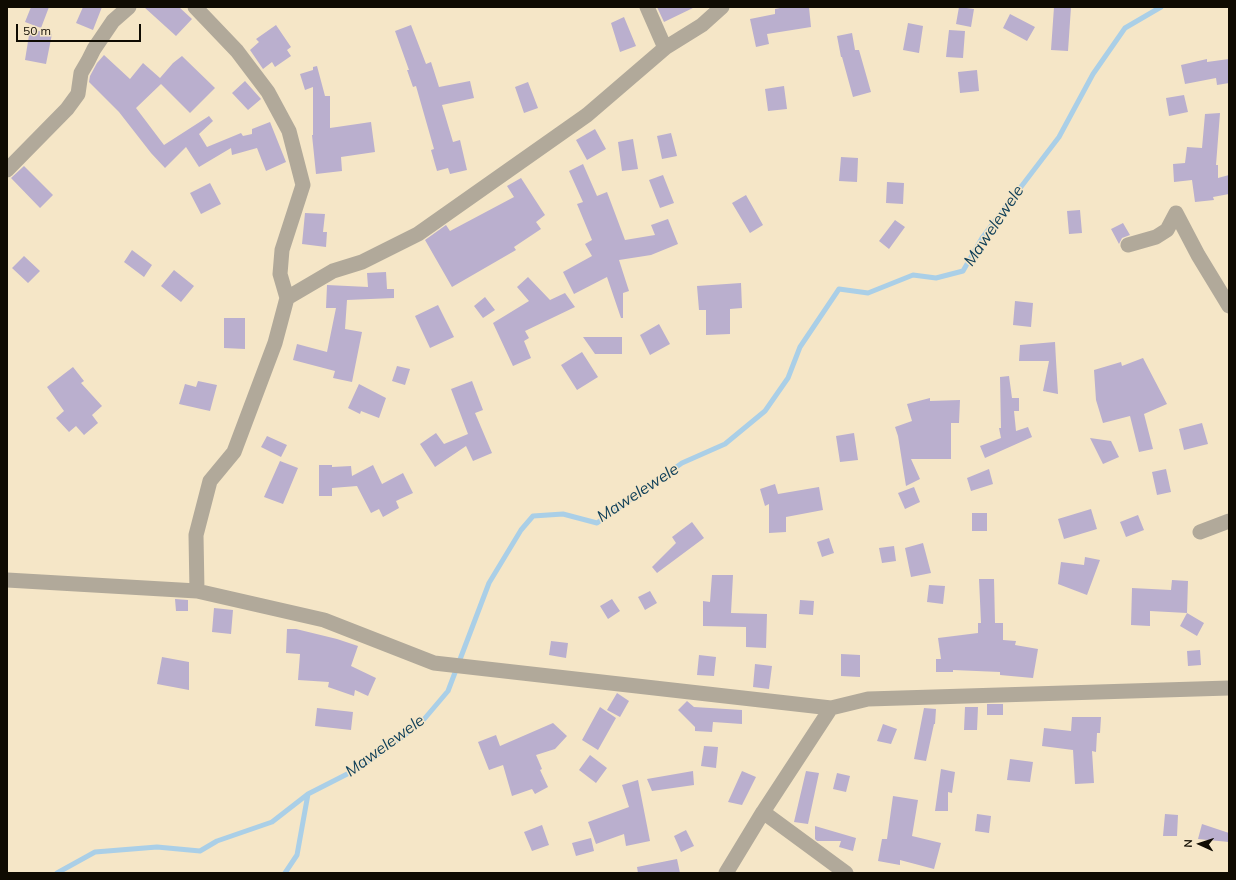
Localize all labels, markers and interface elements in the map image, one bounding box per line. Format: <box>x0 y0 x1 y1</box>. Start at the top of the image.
scale bar <box>18 16 143 42</box>
text: 50 m <box>23 23 51 38</box>
water label: Mawelewele <box>960 182 1028 270</box>
water label: Mawelewele <box>594 460 682 526</box>
water label: Mawelewele <box>342 711 428 781</box>
north arrow <box>1180 824 1220 864</box>
text: N <box>1181 839 1195 848</box>

